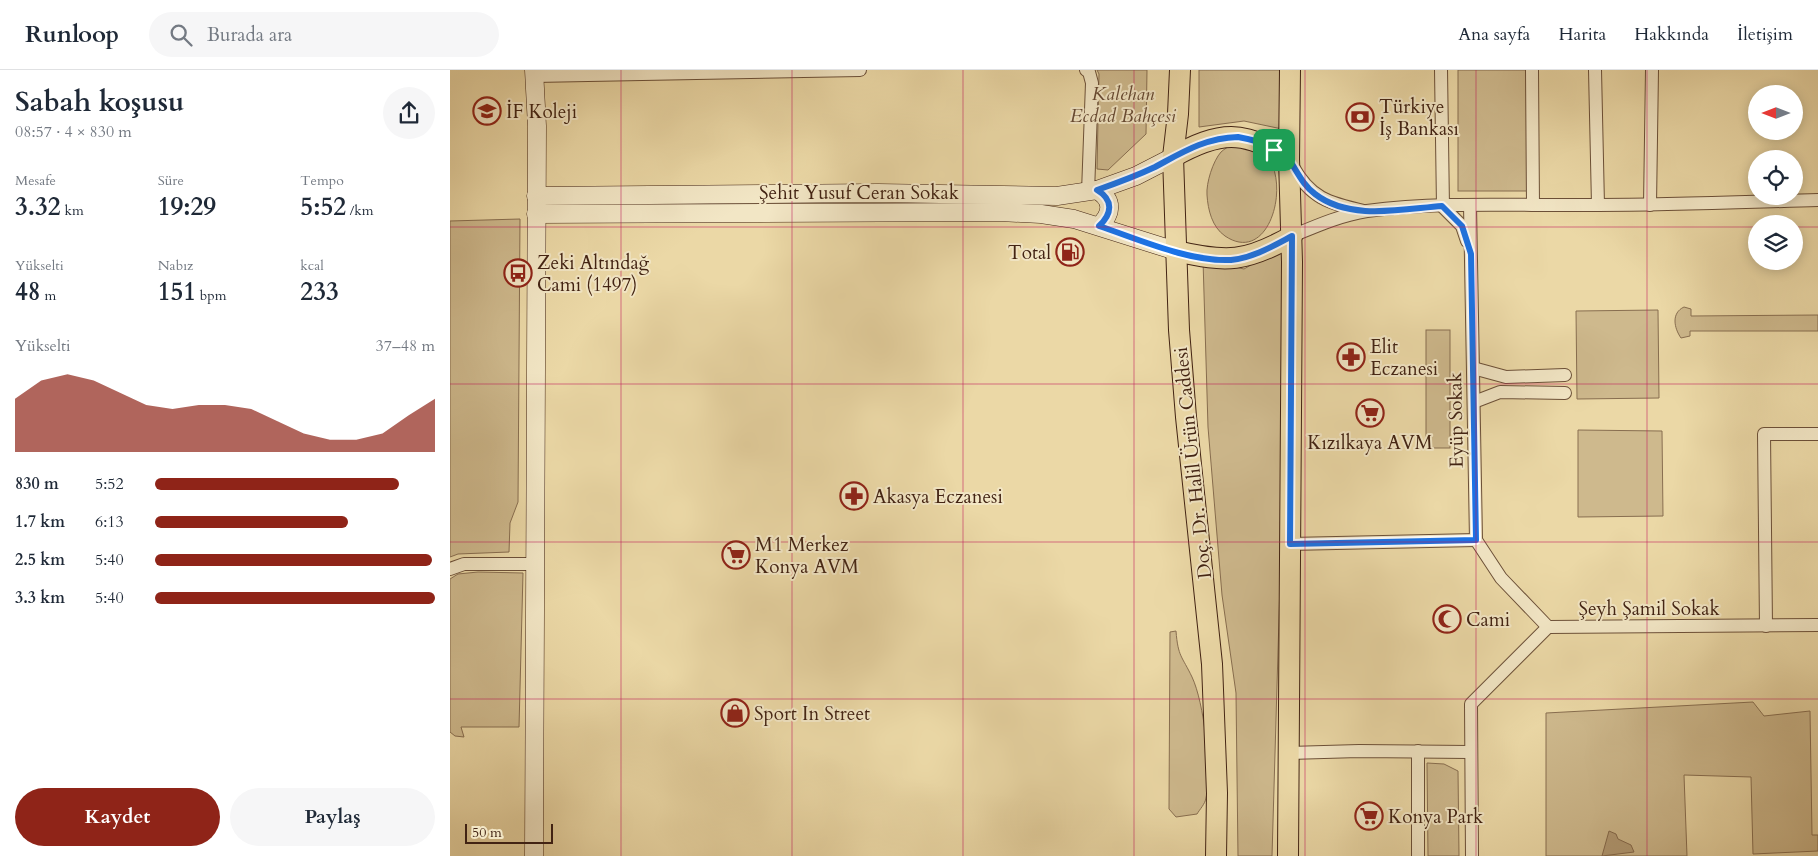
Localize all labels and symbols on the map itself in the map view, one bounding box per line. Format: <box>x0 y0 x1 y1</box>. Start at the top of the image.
park label: Kalehan Ecdad Bahçesi <box>1070 81 1177 129</box>
north arrow <box>1748 85 1802 140</box>
place label: Türkiye İş Bankası <box>1379 94 1459 142</box>
school or university icon: İF Koleji <box>472 96 502 126</box>
place label: İF Koleji <box>506 99 577 125</box>
bank icon: Türkiye İş Bankası <box>1345 102 1375 132</box>
pin <box>1253 129 1295 171</box>
street label: Şehit Yusuf Ceran Sokak <box>759 180 960 206</box>
fuel station icon: Total <box>1055 237 1085 267</box>
place label: Total <box>1008 240 1051 266</box>
place label: Zeki Altındağ Cami (1497) <box>537 250 650 298</box>
bus stop icon: Zeki Altındağ Cami (1497) <box>503 258 533 288</box>
place label: Elit Eczanesi <box>1370 334 1438 382</box>
pharmacy icon: Elit Eczanesi <box>1336 342 1366 372</box>
street label: Doç. Dr. Halil Ürün Caddesi <box>1168 346 1218 580</box>
street label: Eyüp Sokak <box>1442 371 1470 468</box>
supermarket icon: Kızılkaya AVM <box>1355 398 1385 428</box>
place label: Kızılkaya AVM <box>1307 430 1433 456</box>
pharmacy icon: Akasya Eczanesi <box>839 481 869 511</box>
place label: Akasya Eczanesi <box>873 484 1003 510</box>
place label: M1 Merkez Konya AVM <box>755 532 859 580</box>
supermarket icon: M1 Merkez Konya AVM <box>721 540 751 570</box>
street label: Şeyh Şamil Sokak <box>1578 596 1720 622</box>
mosque icon: Cami <box>1432 604 1462 634</box>
place label: Cami <box>1466 607 1510 633</box>
shop icon: Sport In Street <box>720 698 750 728</box>
place label: Sport In Street <box>754 701 870 727</box>
supermarket icon: Konya Park <box>1354 801 1384 831</box>
place label: Konya Park <box>1388 804 1484 830</box>
scale bar <box>465 821 552 844</box>

